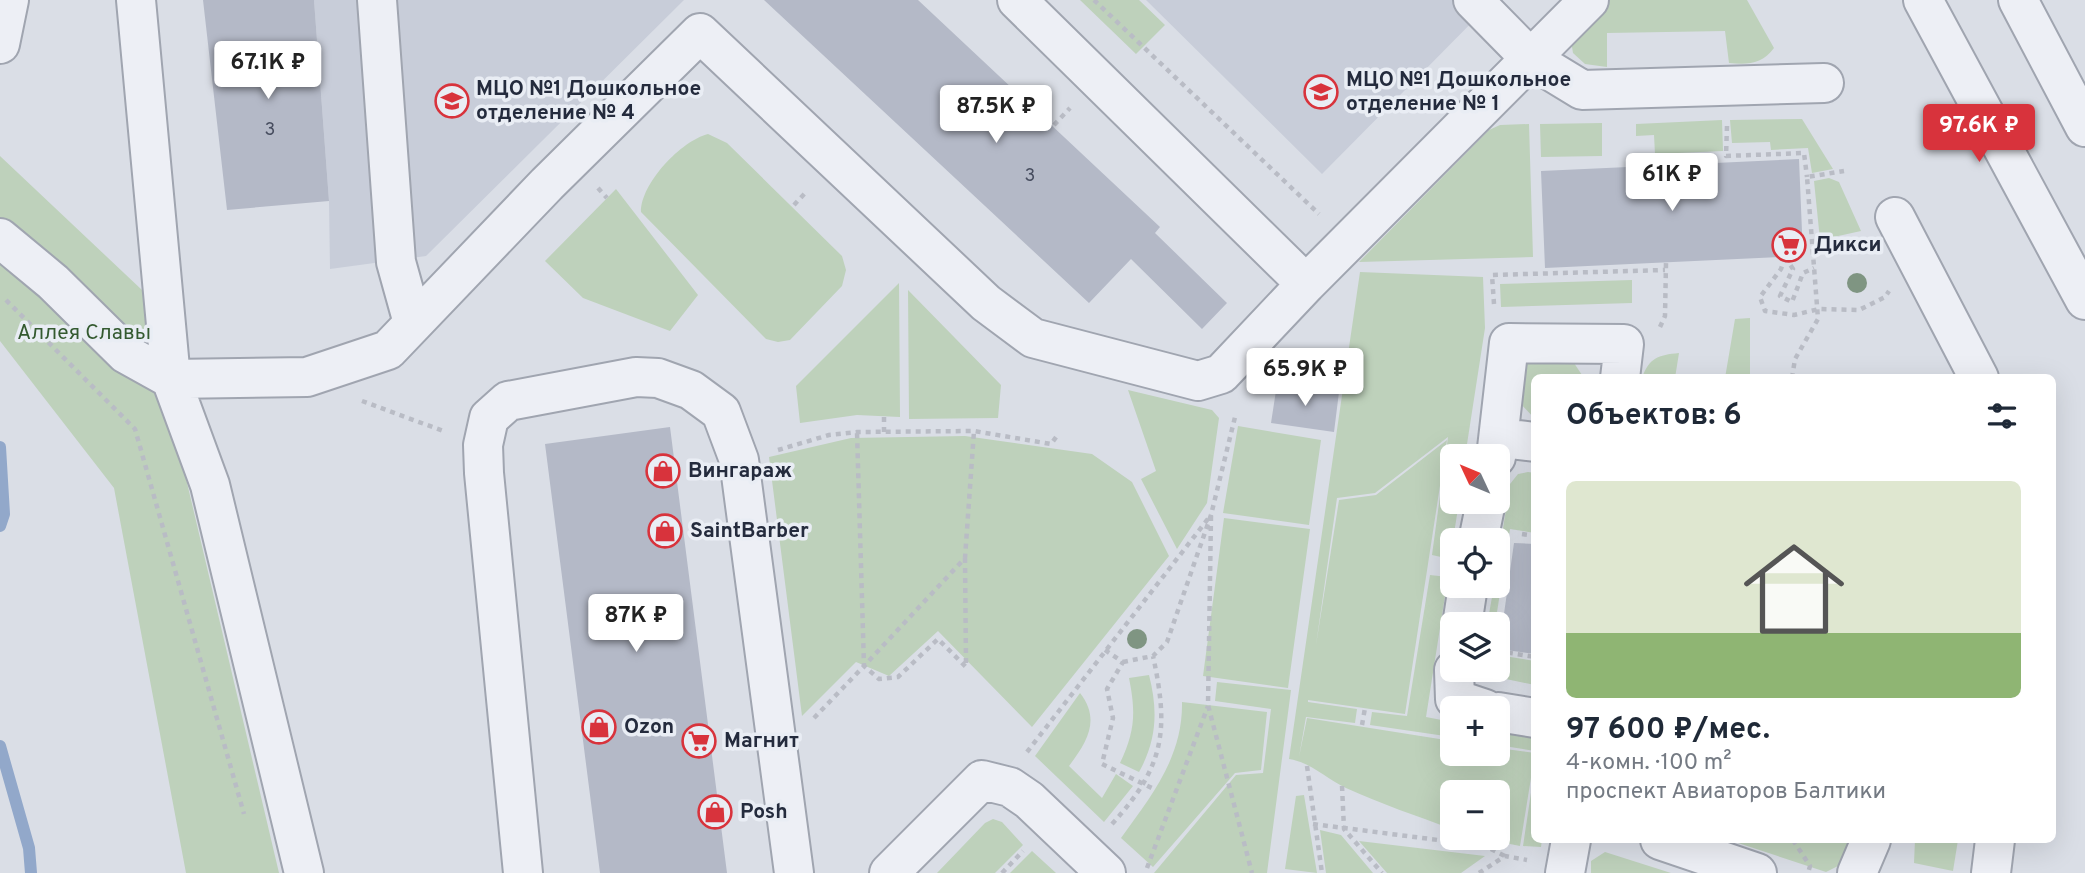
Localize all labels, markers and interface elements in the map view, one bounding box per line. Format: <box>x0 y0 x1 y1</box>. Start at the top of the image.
pin: 67.1K ₽ <box>203 42 333 101</box>
text: 67.1K ₽ <box>230 49 306 78</box>
place label: МЦО №1 Дошкольное отделение № 1 <box>1346 67 1571 118</box>
school or university icon: МЦО №1 Дошкольное отделение № 1 <box>1302 73 1340 111</box>
place label: МЦО №1 Дошкольное отделение № 4 <box>476 76 701 127</box>
school or university icon: МЦО №1 Дошкольное отделение № 4 <box>433 82 471 120</box>
pin: 87.5K ₽ <box>931 86 1061 145</box>
text: 87.5K ₽ <box>956 93 1036 122</box>
pin: 97.6K ₽ <box>1914 104 2044 164</box>
text: 97.6K ₽ <box>1939 112 2019 141</box>
house number: 3 <box>265 119 275 142</box>
pin: 61K ₽ <box>1623 154 1721 213</box>
text: 61K ₽ <box>1642 161 1702 190</box>
house number: 3 <box>1025 165 1035 188</box>
supermarket icon: Дикси <box>1770 226 1808 264</box>
place label: Дикси <box>1814 232 1881 259</box>
park label: Аллея Славы <box>17 320 151 347</box>
pin: 65.9K ₽ <box>1240 348 1370 408</box>
text: 65.9K ₽ <box>1262 356 1348 385</box>
icon: filters <box>1983 397 2021 435</box>
text: Объектов: 6 <box>1566 398 1742 435</box>
north arrow <box>1440 444 1510 514</box>
map controls <box>1440 444 1510 850</box>
shop icon: Вингараж <box>644 452 682 490</box>
place label: Вингараж <box>688 458 792 485</box>
shop icon: SaintBarber <box>646 512 684 550</box>
place label: SaintBarber <box>690 518 809 545</box>
icon: home <box>1731 526 1857 652</box>
button: locate <box>1440 528 1510 598</box>
pin: 87K ₽ <box>587 594 685 654</box>
text: 87K ₽ <box>604 602 668 631</box>
button: layers <box>1440 612 1510 682</box>
button: + <box>1440 696 1510 766</box>
shop icon: Ozon <box>580 708 618 746</box>
text: 97 600 ₽/мес. <box>1566 712 1770 749</box>
place label: Ozon <box>624 714 674 741</box>
supermarket icon: Магнит <box>680 722 718 760</box>
place label: Магнит <box>724 728 799 755</box>
text: 4-комн. · 100 m² <box>1566 749 1732 778</box>
text: проспект Авиаторов Балтики <box>1566 778 1886 807</box>
button: − <box>1440 780 1510 850</box>
shop icon: Posh <box>696 793 734 831</box>
place label: Posh <box>740 799 788 826</box>

